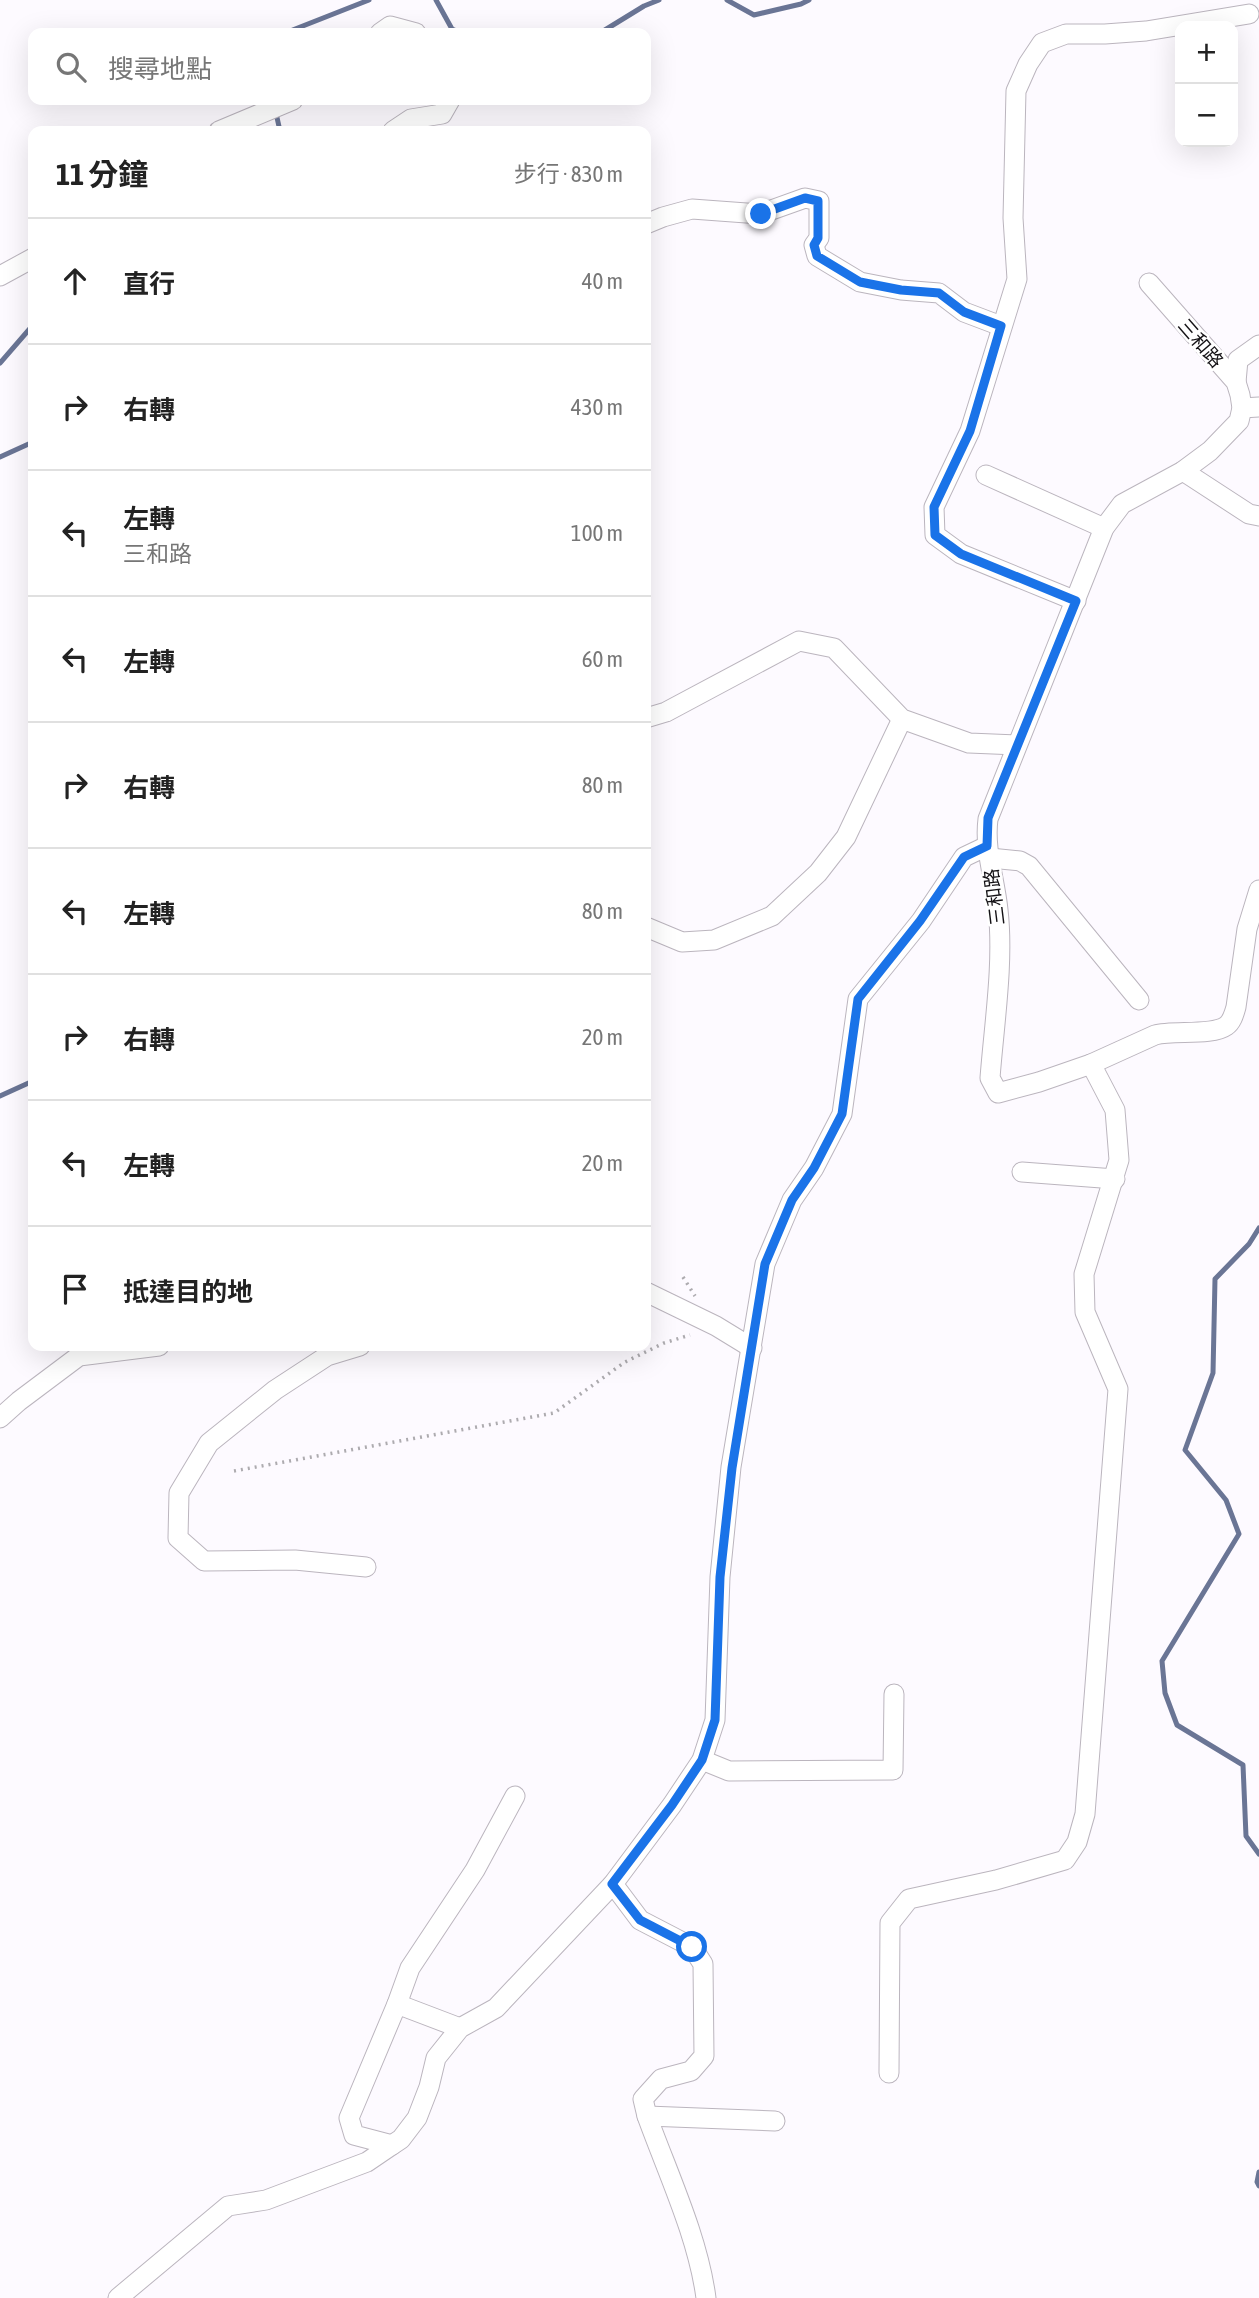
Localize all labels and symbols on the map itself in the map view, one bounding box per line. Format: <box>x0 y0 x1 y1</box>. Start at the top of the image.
route end <box>745 198 776 229</box>
street label: 三和路 <box>1174 314 1228 372</box>
street label: 三和路 <box>980 867 1008 927</box>
route start <box>676 1931 707 1962</box>

